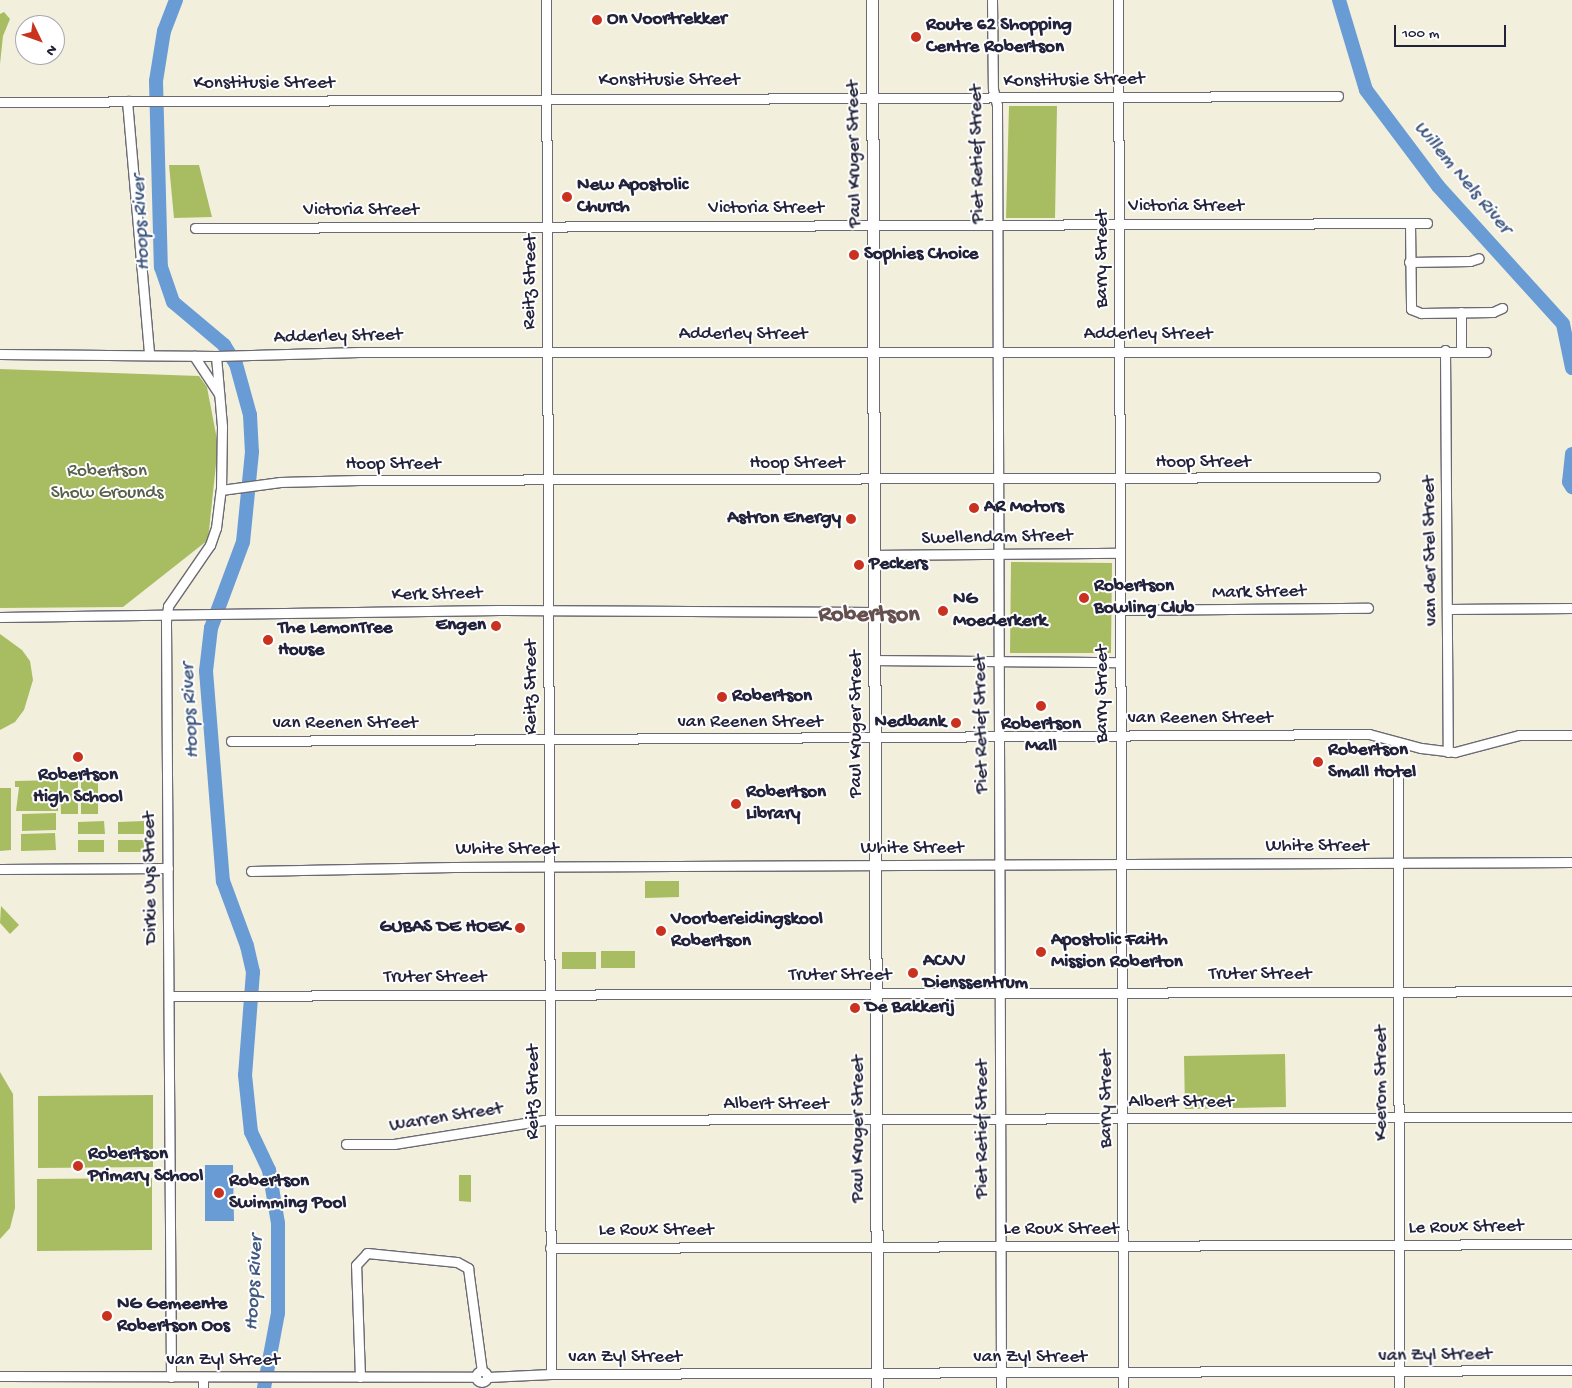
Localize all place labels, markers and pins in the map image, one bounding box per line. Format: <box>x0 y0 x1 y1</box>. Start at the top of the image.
place label: On Voortrekker <box>607 9 727 31</box>
marker: On Voortrekker <box>591 14 603 26</box>
place label: Route 62 Shopping Centre Robertson <box>926 15 1072 59</box>
marker: Route 62 Shopping Centre Robertson <box>910 31 922 43</box>
place label: New Apostolic Church <box>577 175 688 219</box>
marker: New Apostolic Church <box>561 191 573 203</box>
place label: Sophies Choice <box>864 244 978 266</box>
marker: Sophies Choice <box>848 249 860 261</box>
place label: AR Motors <box>984 497 1064 519</box>
marker: AR Motors <box>968 502 980 514</box>
place label: Astron Energy <box>727 508 841 530</box>
marker: Astron Energy <box>845 513 857 525</box>
place label: Peckers <box>869 554 928 576</box>
marker: Peckers <box>853 559 865 571</box>
place label: Robertson Bowling Club <box>1094 576 1194 620</box>
place label: NG Moederkerk <box>953 589 1047 633</box>
marker: Robertson Bowling Club <box>1078 592 1090 604</box>
marker: NG Moederkerk <box>937 605 949 617</box>
place label: Engen <box>435 615 486 637</box>
place label: The LemonTree House <box>278 618 393 662</box>
marker: Engen <box>490 620 502 632</box>
marker: The LemonTree House <box>262 634 274 646</box>
place label: Robertson <box>732 686 812 708</box>
marker: Robertson <box>716 691 728 703</box>
marker: Robertson Mall <box>1035 700 1047 712</box>
place label: Nedbank <box>875 712 946 734</box>
place label: Robertson Mall <box>1001 714 1081 758</box>
marker: Nedbank <box>950 717 962 729</box>
place label: Robertson Small Hotel <box>1328 740 1416 784</box>
marker: Robertson High School <box>72 751 84 763</box>
marker: Robertson Small Hotel <box>1312 756 1324 768</box>
place label: Robertson High School <box>33 765 123 809</box>
place label: Robertson Library <box>746 782 826 826</box>
marker: Robertson Library <box>730 798 742 810</box>
place label: Voorbereidingskool Robertson <box>671 909 823 953</box>
place label: GUBAS DE HOEK <box>380 917 510 939</box>
marker: GUBAS DE HOEK <box>514 922 526 934</box>
marker: Voorbereidingskool Robertson <box>655 925 667 937</box>
place label: Apostolic Faith Mission Roberton <box>1051 930 1183 974</box>
marker: Apostolic Faith Mission Roberton <box>1035 946 1047 958</box>
place label: ACVV Dienssentrum <box>923 951 1028 995</box>
marker: ACVV Dienssentrum <box>907 967 919 979</box>
place label: De Bakkerij <box>865 997 955 1019</box>
marker: De Bakkerij <box>849 1002 861 1014</box>
place label: Robertson Primary School <box>88 1144 203 1188</box>
marker: Robertson Primary School <box>72 1160 84 1172</box>
place label: Robertson Swimming Pool <box>229 1171 346 1215</box>
marker: Robertson Swimming Pool <box>213 1187 225 1199</box>
place label: NG Gemeente Robertson Oos <box>117 1294 230 1338</box>
marker: NG Gemeente Robertson Oos <box>101 1310 113 1322</box>

